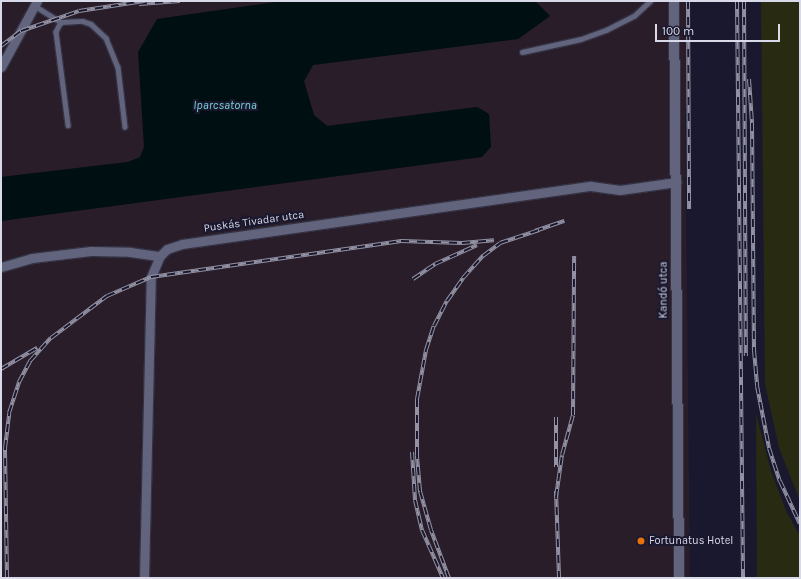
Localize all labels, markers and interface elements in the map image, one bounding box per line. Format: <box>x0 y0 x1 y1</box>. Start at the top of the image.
scale bar <box>657 16 782 42</box>
text: 100 m <box>662 24 694 38</box>
water label: Iparcsatorna <box>193 99 257 113</box>
street label: Puskás Tivadar utca <box>203 208 305 236</box>
street label: Kandó utca <box>657 261 671 319</box>
place label: Fortunatus Hotel <box>649 534 733 548</box>
marker: Fortunatus Hotel <box>636 536 646 546</box>

